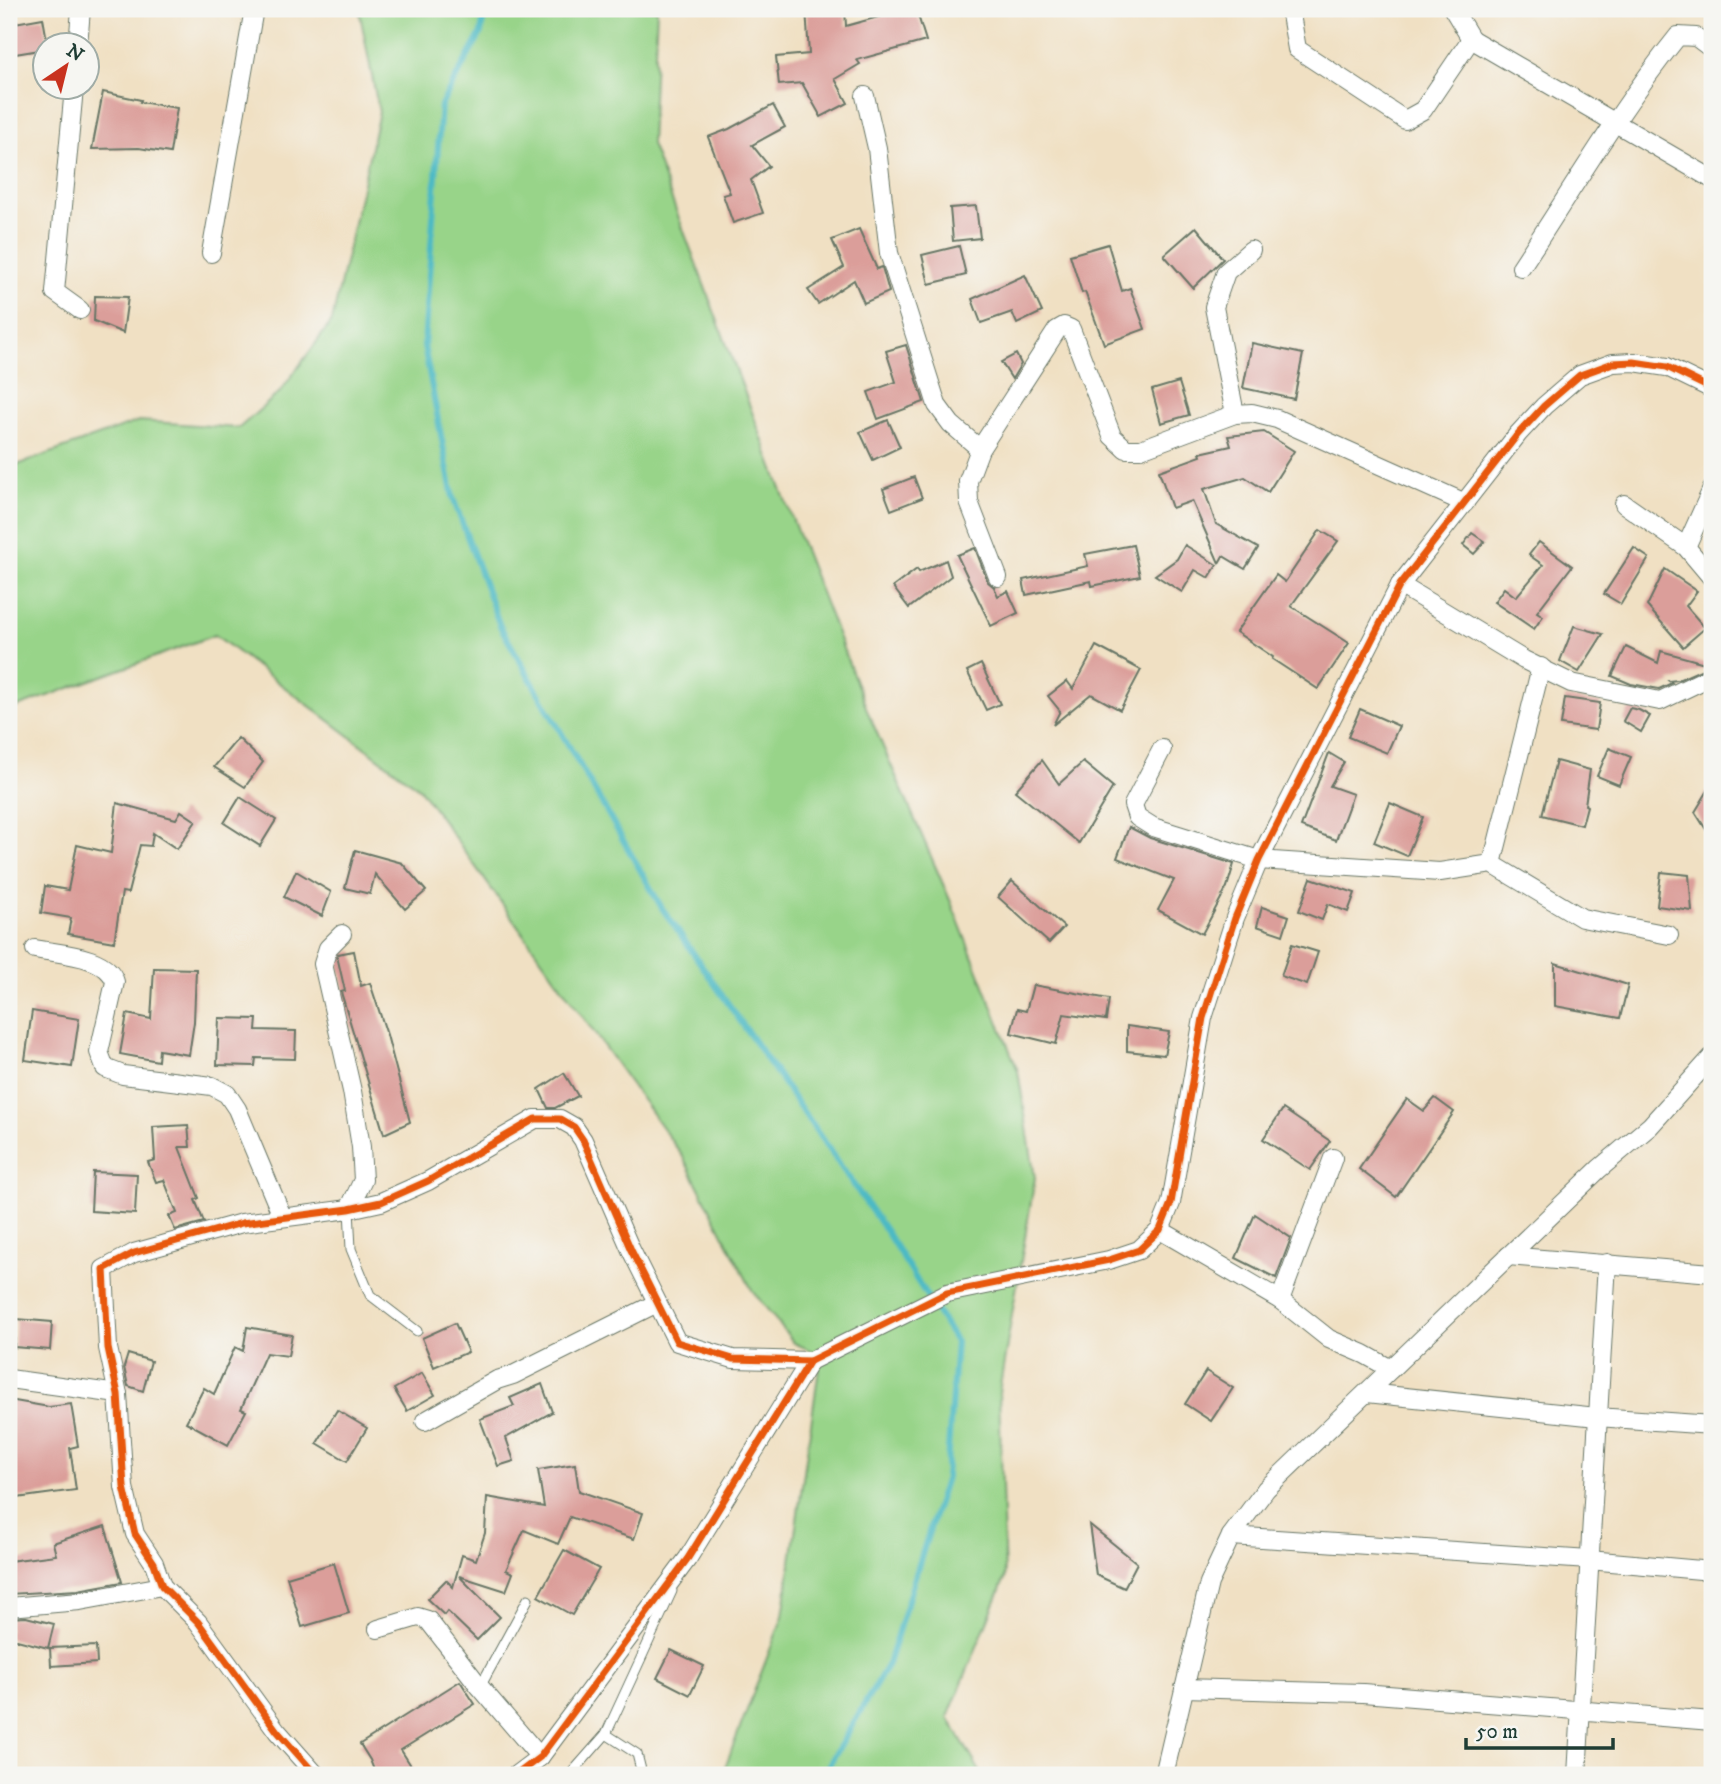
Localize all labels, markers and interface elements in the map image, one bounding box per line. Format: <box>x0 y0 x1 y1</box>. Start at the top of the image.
north arrow <box>32 32 102 102</box>
text: N <box>62 39 88 67</box>
scale bar <box>1466 1707 1612 1751</box>
text: 50 m <box>1476 1719 1518 1745</box>

